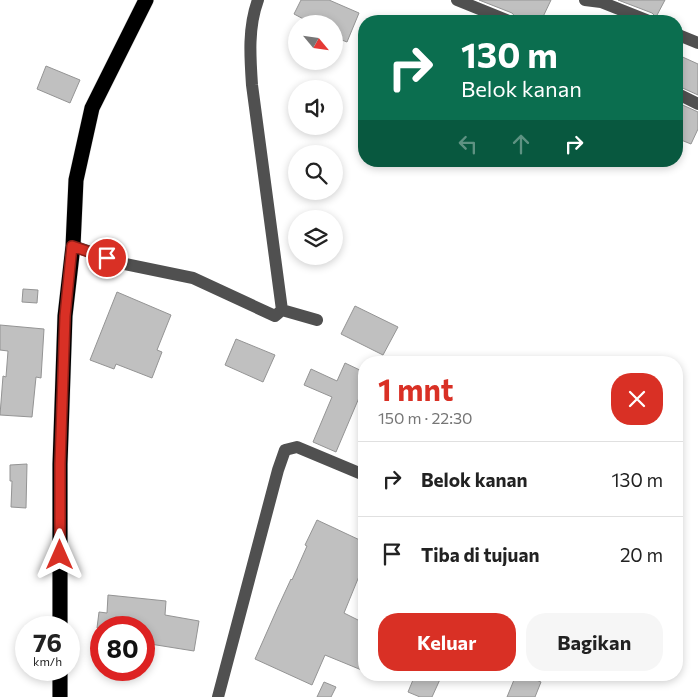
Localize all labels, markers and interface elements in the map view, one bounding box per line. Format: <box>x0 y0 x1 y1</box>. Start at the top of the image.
north arrow <box>288 15 342 70</box>
map controls <box>288 15 343 265</box>
text: 130 m <box>461 32 558 75</box>
icon: right <box>378 35 443 100</box>
text: Belok kanan <box>461 75 582 102</box>
button: sound <box>288 80 343 135</box>
icon: left <box>454 130 482 158</box>
icon: ahead <box>507 130 535 158</box>
icon: right <box>560 130 588 158</box>
button: search <box>288 145 343 200</box>
button: layers <box>288 210 343 265</box>
pin <box>86 237 128 279</box>
icon: arrive <box>93 244 121 272</box>
text: 1 mnt <box>378 370 454 407</box>
button: close <box>611 373 663 425</box>
text: 150 m · 22:30 <box>378 408 473 427</box>
icon: right <box>378 465 406 493</box>
text: Belok kanan <box>421 468 528 491</box>
text: 130 m <box>611 468 663 491</box>
position arrow <box>33 528 85 580</box>
icon: arrive <box>378 540 406 568</box>
text: Tiba di tujuan <box>421 543 539 566</box>
text: 20 m <box>620 543 663 566</box>
button: Keluar <box>378 613 516 671</box>
button: Bagikan <box>526 613 663 671</box>
speed limit sign: 80 <box>90 616 155 681</box>
text: 76 <box>33 627 62 657</box>
text: km/h <box>33 654 62 668</box>

